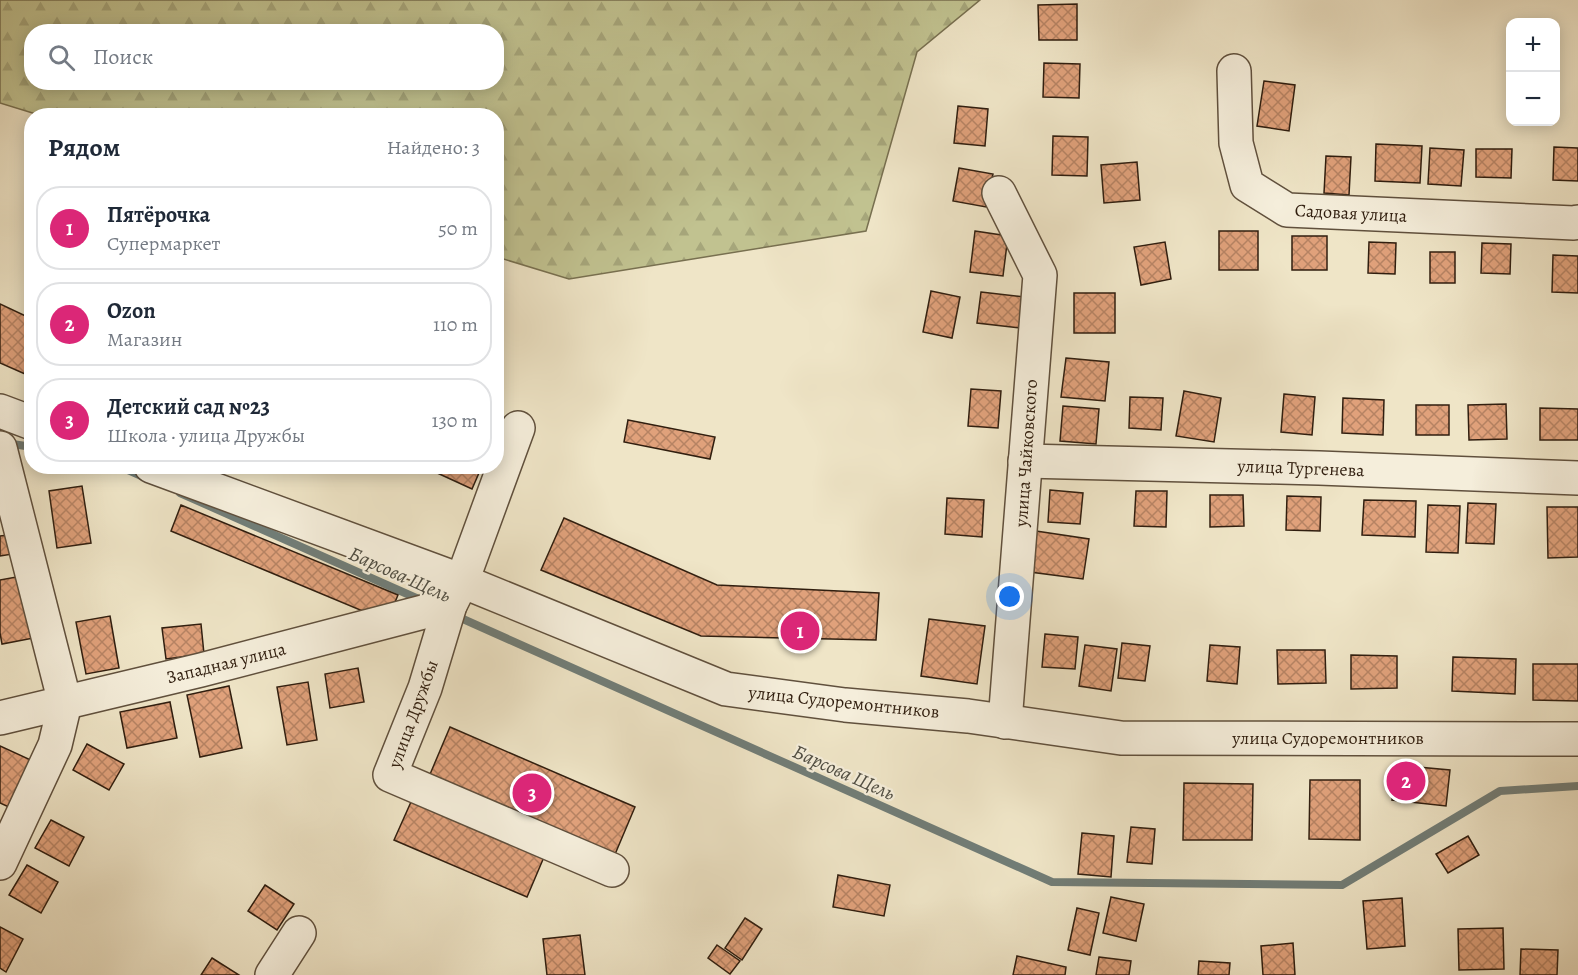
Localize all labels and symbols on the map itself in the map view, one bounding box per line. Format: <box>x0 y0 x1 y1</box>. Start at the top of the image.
street label: Садовая улица <box>1294 198 1409 228</box>
street label: улица Чайковского <box>1009 378 1043 529</box>
street label: улица Тургенева <box>1236 454 1366 482</box>
water label: Барсова Щель <box>344 540 455 609</box>
your location <box>995 582 1024 611</box>
pin: 1 <box>780 608 820 654</box>
street label: Западная улица <box>164 636 289 689</box>
street label: улица Дружбы <box>382 657 444 772</box>
street label: улица Судоремонтников <box>746 680 941 724</box>
street label: улица Судоремонтников <box>1231 726 1424 750</box>
water label: Барсова Щель <box>788 738 899 807</box>
pin: 2 <box>1386 758 1426 804</box>
pin: 3 <box>512 770 552 816</box>

